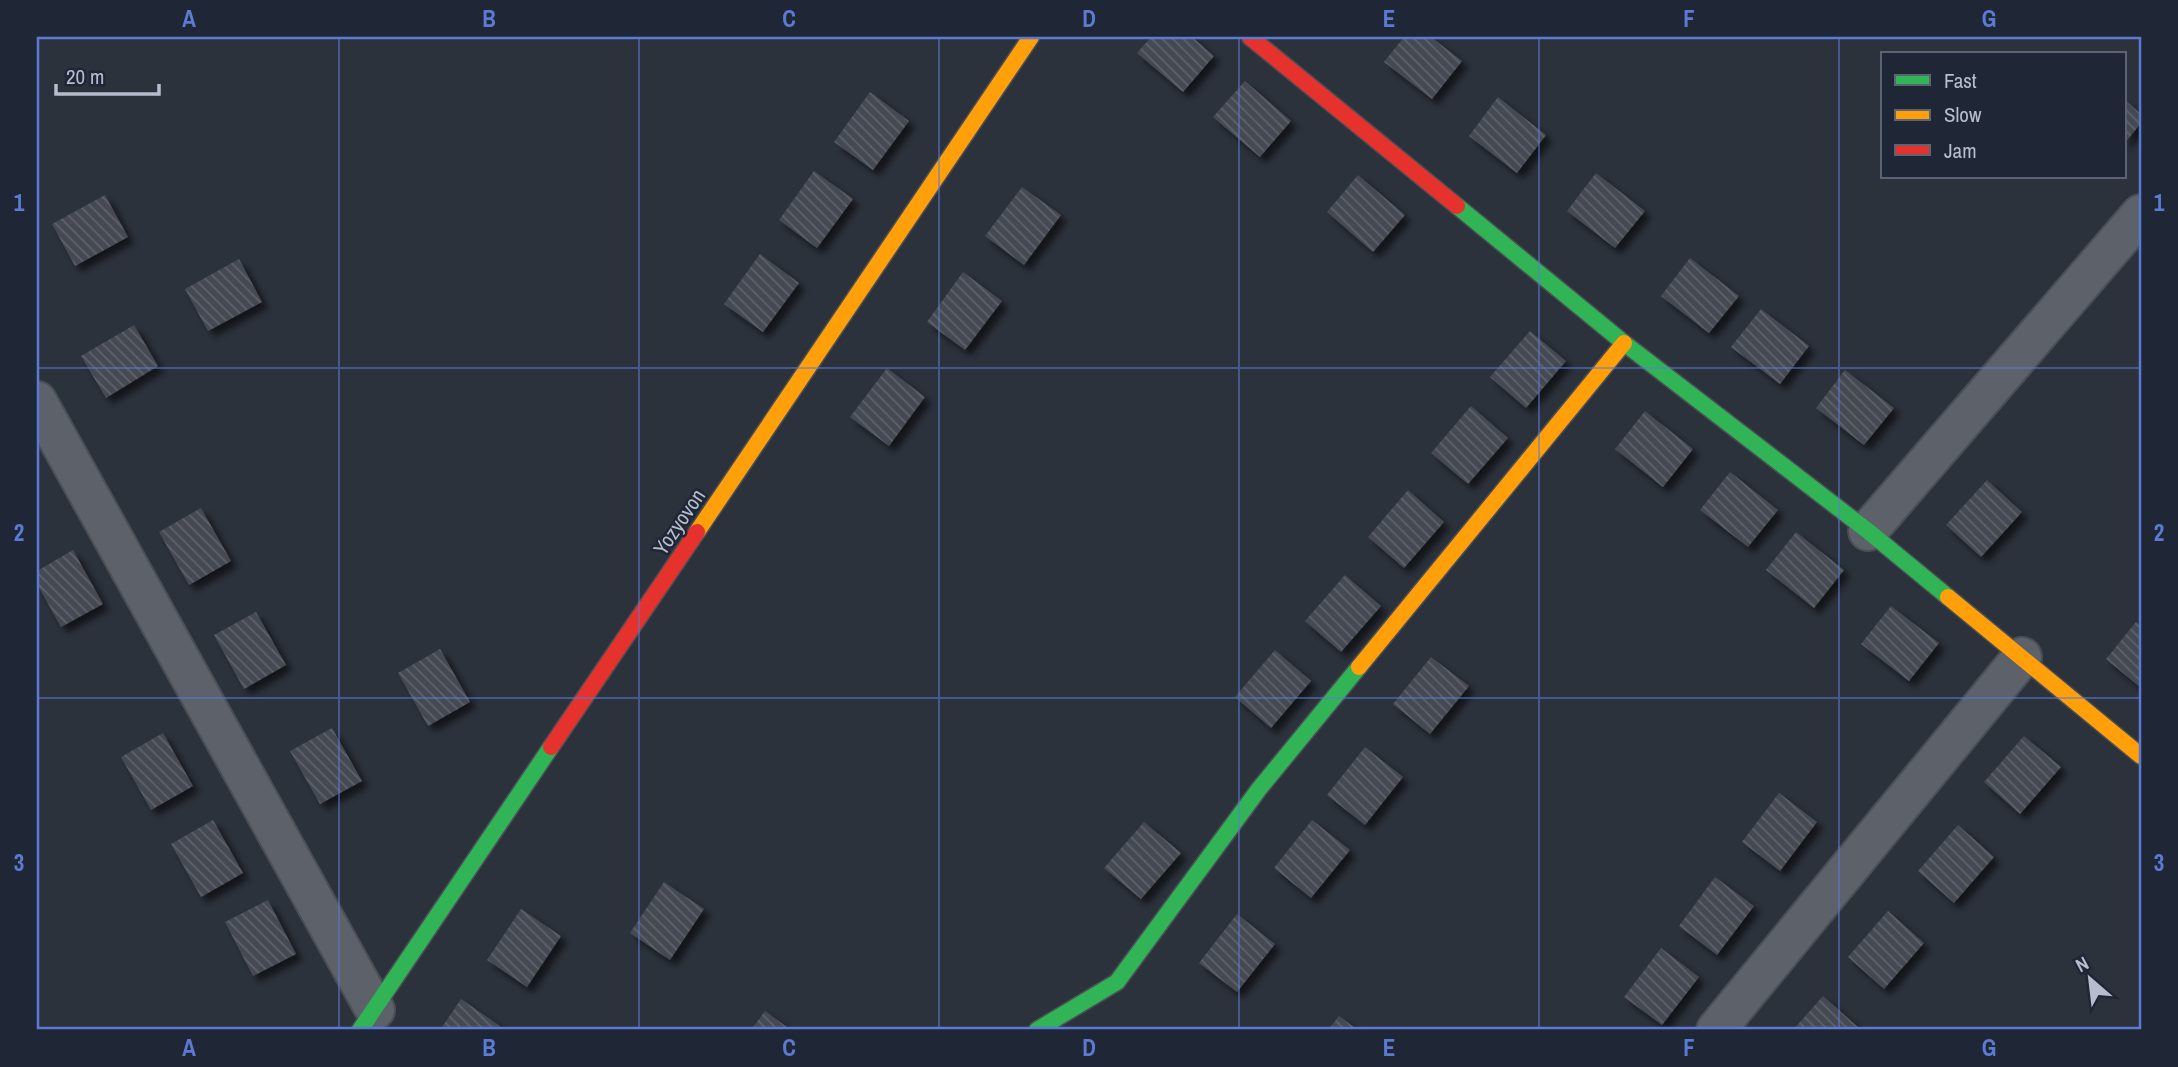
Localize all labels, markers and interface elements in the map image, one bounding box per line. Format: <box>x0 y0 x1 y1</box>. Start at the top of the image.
text: A <box>182 3 196 34</box>
text: B <box>482 3 496 34</box>
text: C <box>782 3 796 34</box>
text: D <box>1082 3 1096 34</box>
text: E <box>1383 3 1395 34</box>
text: F <box>1683 3 1695 34</box>
text: G <box>1982 3 1996 34</box>
scale bar <box>56 52 159 96</box>
legend <box>1881 52 2126 178</box>
text: 20 m <box>66 62 104 91</box>
text: Fast <box>1944 66 1977 95</box>
text: Slow <box>1944 100 1982 129</box>
text: Jam <box>1944 136 1977 165</box>
text: 1 <box>14 187 25 218</box>
text: 1 <box>2154 187 2165 218</box>
street label: Yozyovon <box>646 483 712 561</box>
text: 2 <box>14 517 24 548</box>
text: 2 <box>2154 517 2164 548</box>
text: 3 <box>14 847 24 878</box>
text: 3 <box>2154 847 2164 878</box>
north arrow <box>2056 944 2126 1014</box>
text: N <box>2071 950 2093 978</box>
text: A <box>182 1032 196 1063</box>
text: B <box>482 1032 496 1063</box>
text: C <box>782 1032 796 1063</box>
text: D <box>1082 1032 1096 1063</box>
text: E <box>1383 1032 1395 1063</box>
text: F <box>1683 1032 1695 1063</box>
text: G <box>1982 1032 1996 1063</box>

